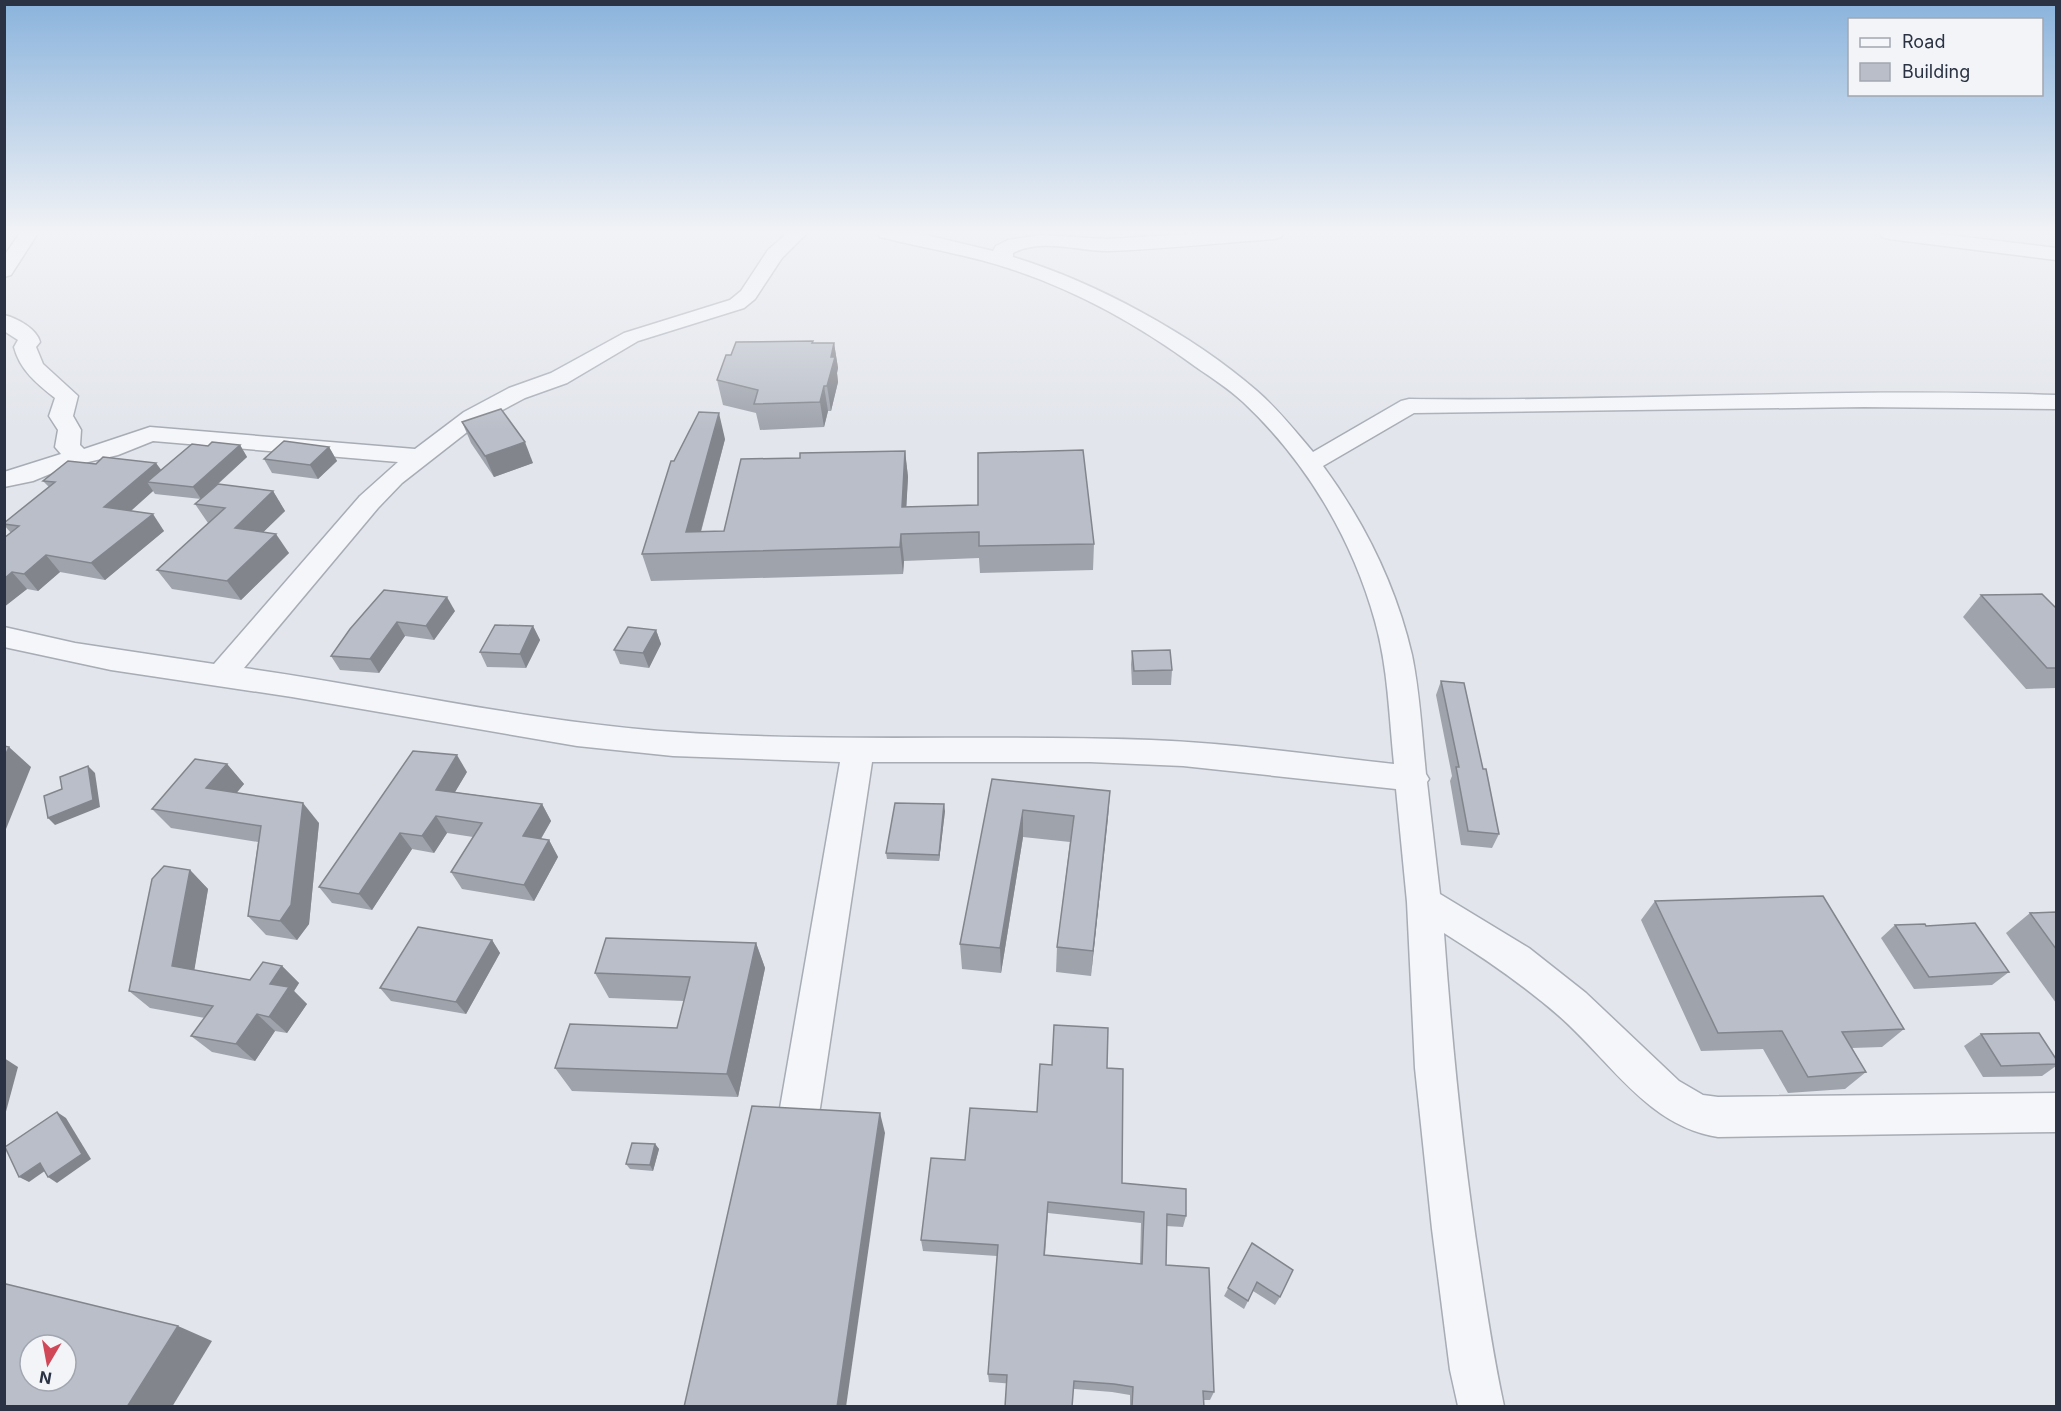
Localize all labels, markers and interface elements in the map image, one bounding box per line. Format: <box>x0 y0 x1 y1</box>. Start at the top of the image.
legend <box>1848 18 2043 96</box>
text: Road <box>1902 31 1945 52</box>
text: Building <box>1902 61 1970 82</box>
north arrow <box>18 1333 78 1393</box>
text: N <box>38 1367 53 1389</box>

